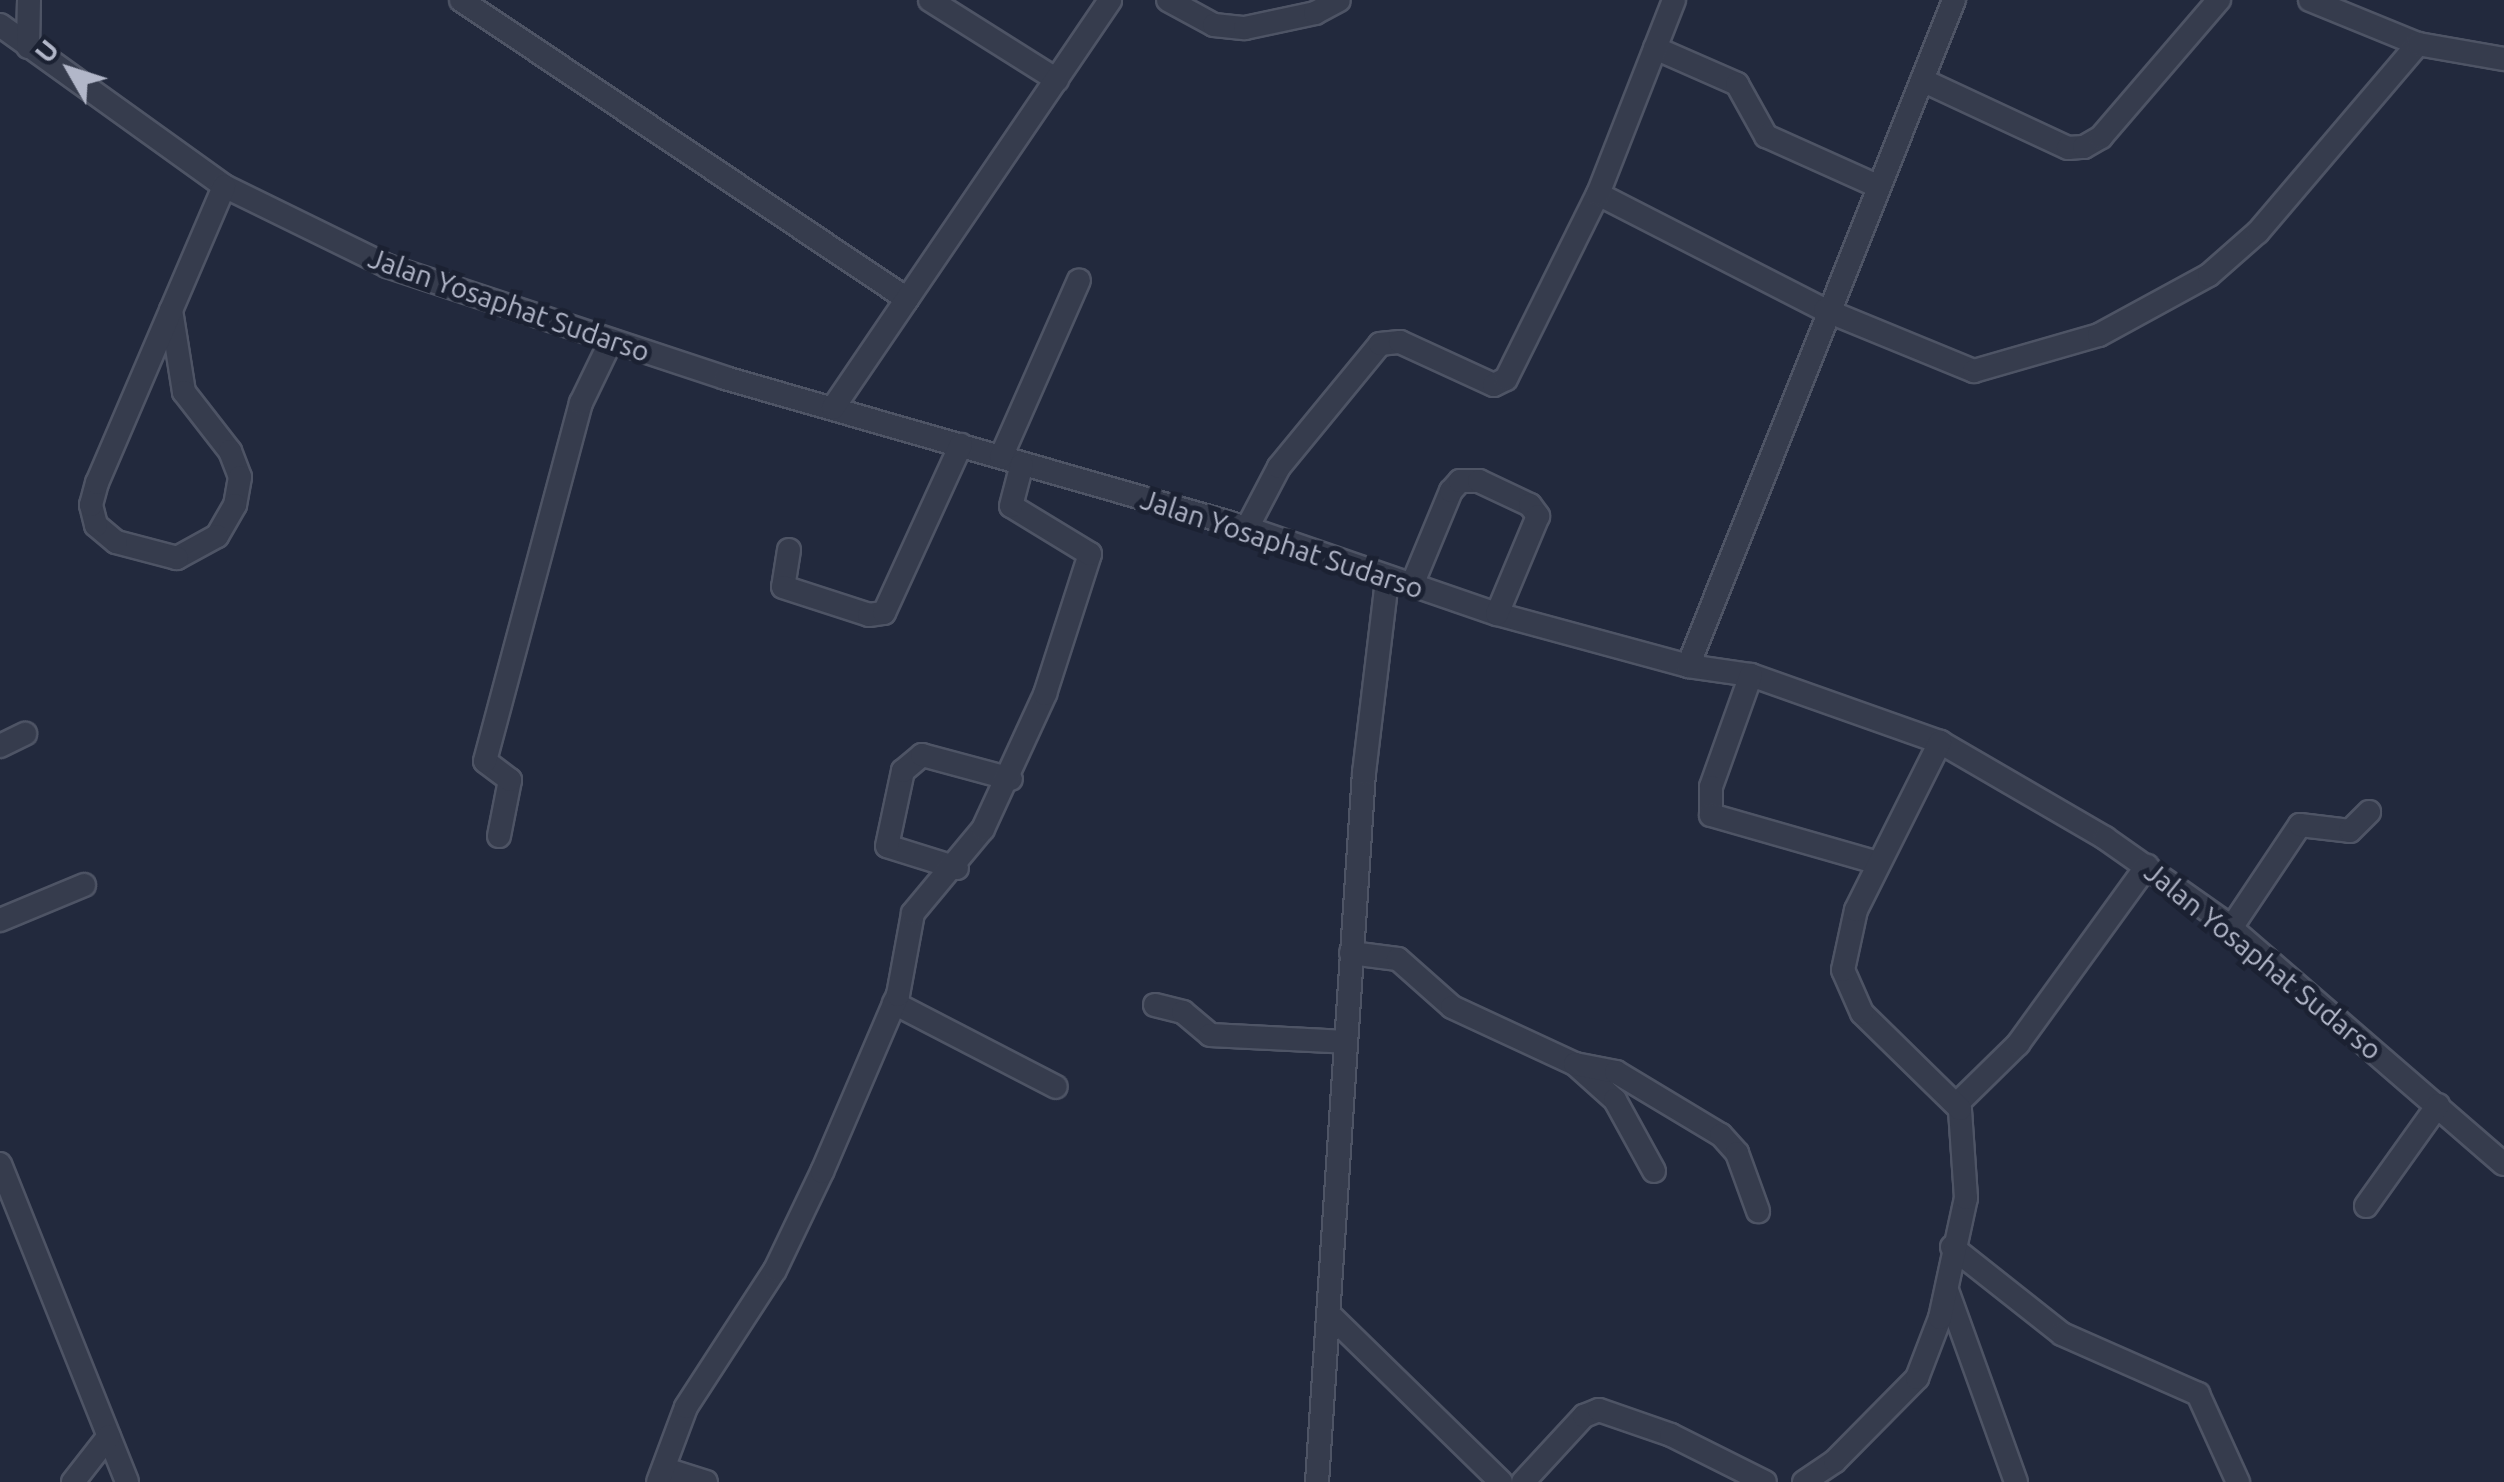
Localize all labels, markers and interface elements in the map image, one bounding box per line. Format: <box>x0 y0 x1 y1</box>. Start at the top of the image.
north arrow <box>20 20 120 120</box>
text: U <box>28 33 65 68</box>
street label: Jalan Yosaphat Sudarso <box>364 241 654 369</box>
street label: Jalan Yosaphat Sudarso <box>1137 482 1427 606</box>
street label: Jalan Yosaphat Sudarso <box>2138 855 2388 1067</box>

